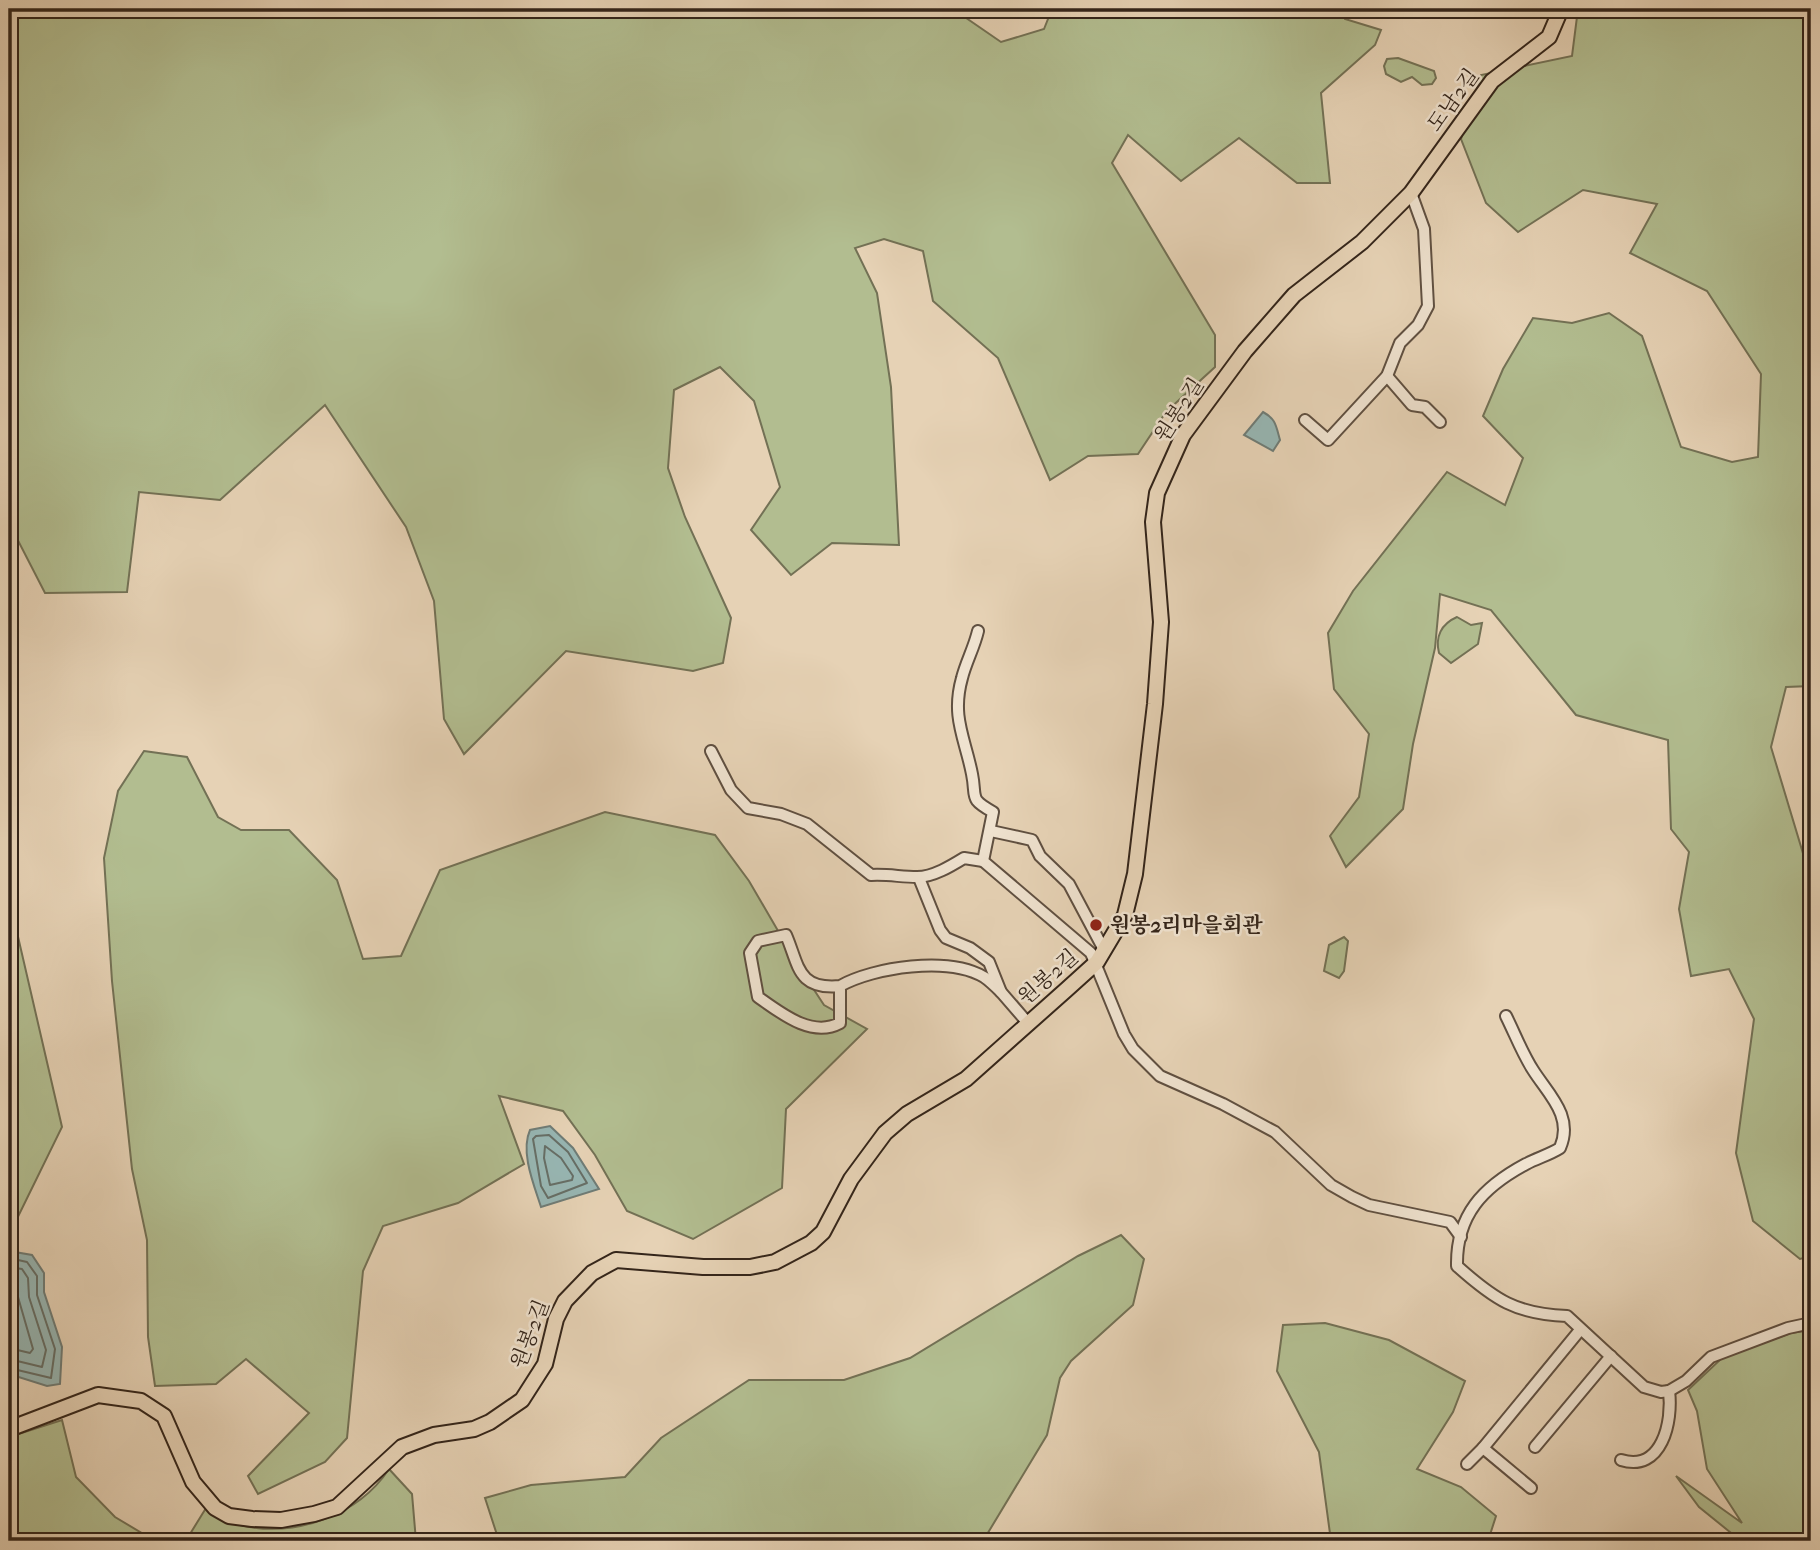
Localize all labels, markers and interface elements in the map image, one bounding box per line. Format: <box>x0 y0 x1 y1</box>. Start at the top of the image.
street label: 도남2길 <box>1422 64 1484 136</box>
street label: 원봉2길 <box>1149 373 1209 447</box>
place label: 원봉2리마을회관 <box>1110 913 1264 937</box>
marker: 원봉2리마을회관 <box>1088 917 1104 933</box>
street label: 원봉2길 <box>1013 944 1083 1010</box>
street label: 원봉2길 <box>506 1296 554 1372</box>

